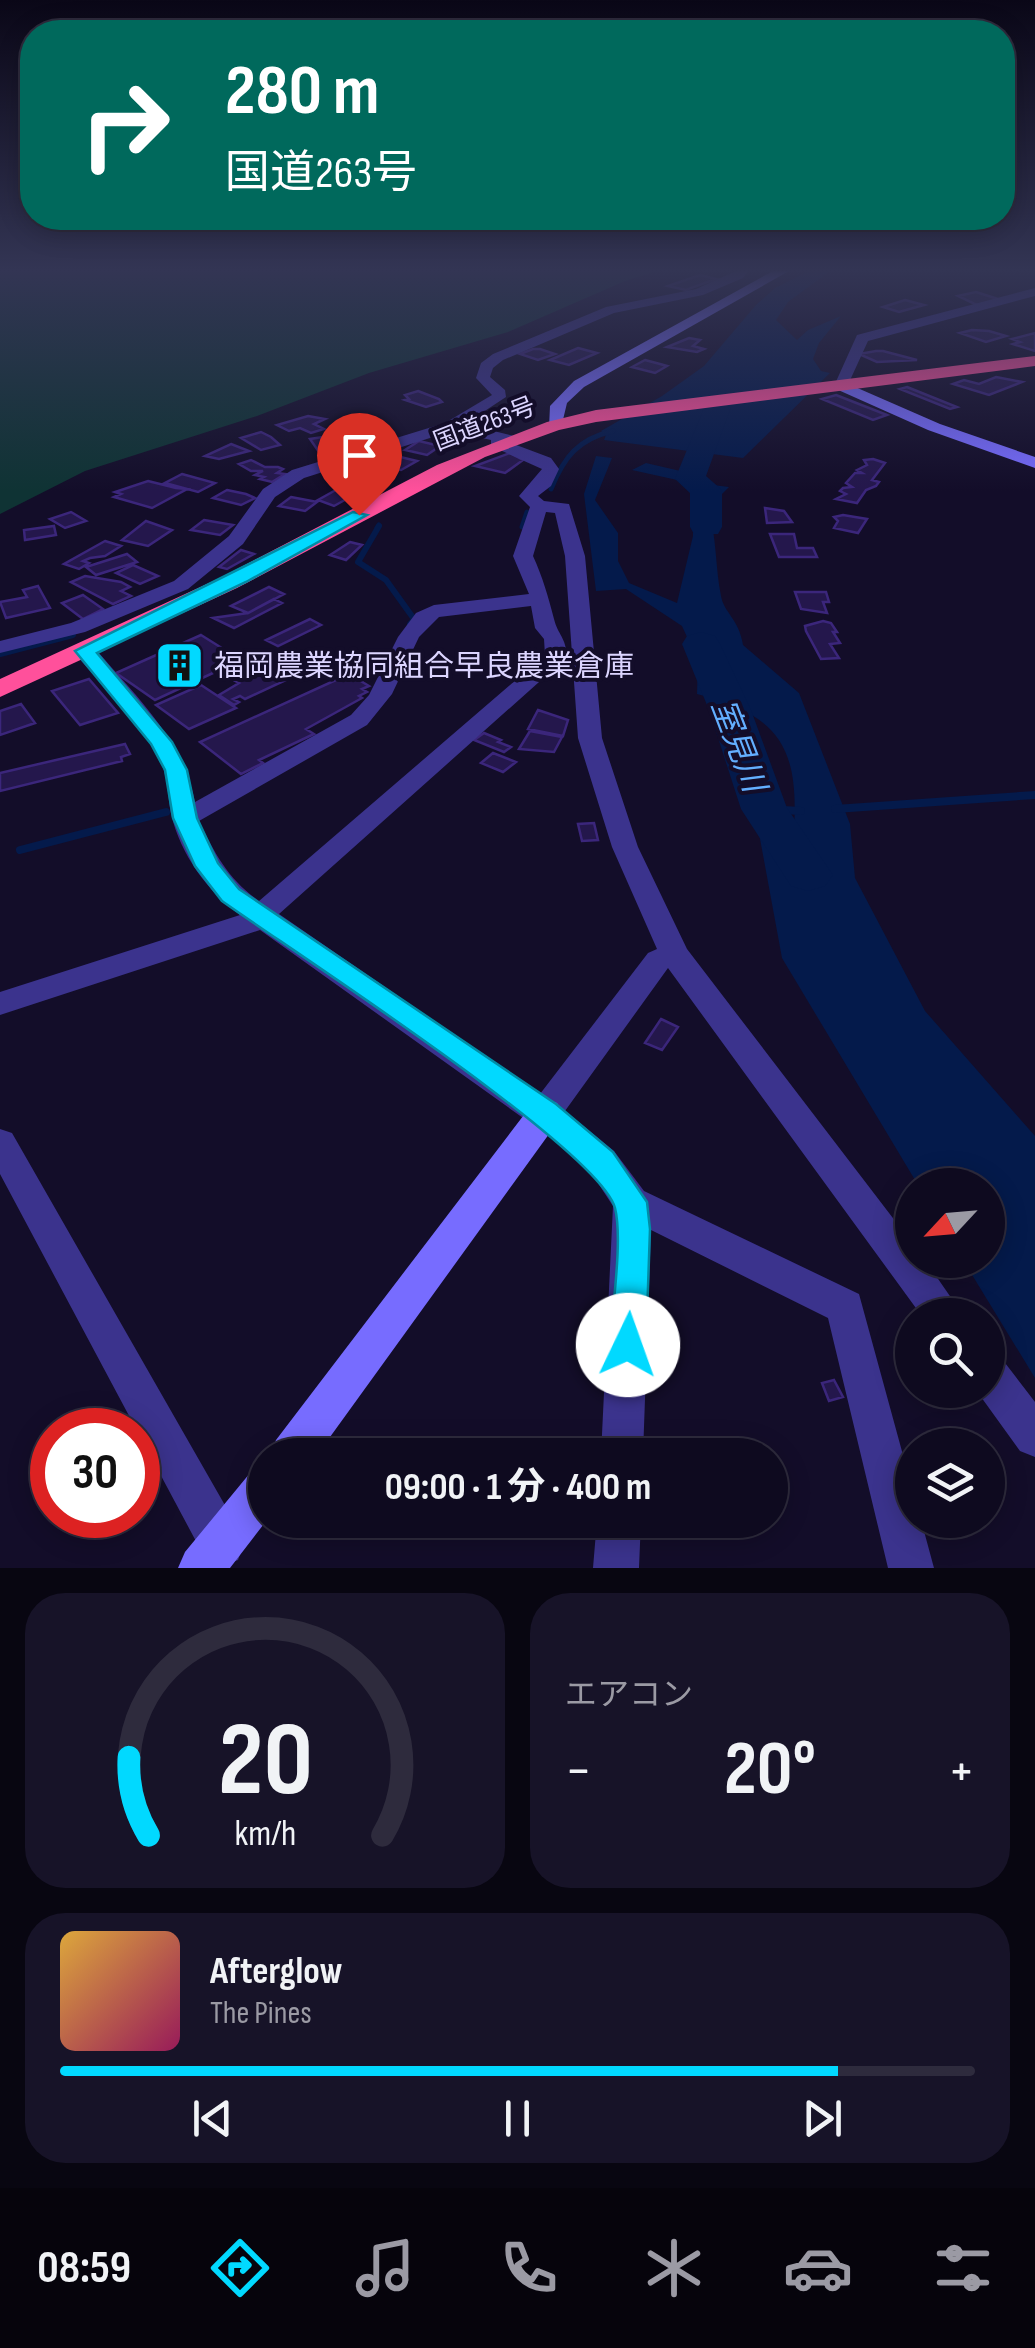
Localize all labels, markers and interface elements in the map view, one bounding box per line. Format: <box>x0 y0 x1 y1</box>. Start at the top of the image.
text: 280 m <box>225 50 379 134</box>
icon: right <box>60 60 190 190</box>
text: 国道263号 <box>225 146 417 201</box>
street label: 国道263号 <box>429 391 540 458</box>
pin <box>317 413 402 516</box>
icon: arrive <box>332 428 387 483</box>
building icon: 福岡農業協同組合早良農業倉庫 <box>153 640 205 692</box>
place label: 福岡農業協同組合早良農業倉庫 <box>214 649 634 685</box>
water label: 室見川 <box>702 694 774 800</box>
north arrow <box>895 1168 1005 1278</box>
map controls <box>895 1168 1005 1538</box>
position arrow <box>576 1293 680 1397</box>
button: search <box>895 1298 1005 1408</box>
speed limit sign: 30 <box>30 1408 160 1538</box>
button: layers <box>895 1428 1005 1538</box>
text: 09:00 · 1 分 · 400 m <box>385 1465 651 1510</box>
text: エアコン <box>565 1676 693 1715</box>
text: 20 <box>217 1699 313 1824</box>
text: 20° <box>724 1725 816 1816</box>
text: − <box>565 1738 592 1805</box>
text: + <box>948 1738 975 1805</box>
text: km/h <box>234 1813 296 1856</box>
text: Afterglow <box>210 1949 343 1994</box>
text: The Pines <box>210 1994 312 2033</box>
icon: previous <box>185 2091 240 2146</box>
icon: pause <box>490 2091 545 2146</box>
icon: next <box>795 2091 850 2146</box>
icon: directions <box>205 2233 275 2303</box>
icon: music <box>350 2233 420 2303</box>
icon: phone <box>494 2233 564 2303</box>
icon: climate <box>639 2233 709 2303</box>
icon: car <box>783 2233 853 2303</box>
icon: filters <box>928 2233 998 2303</box>
text: 08:59 <box>37 2241 131 2296</box>

